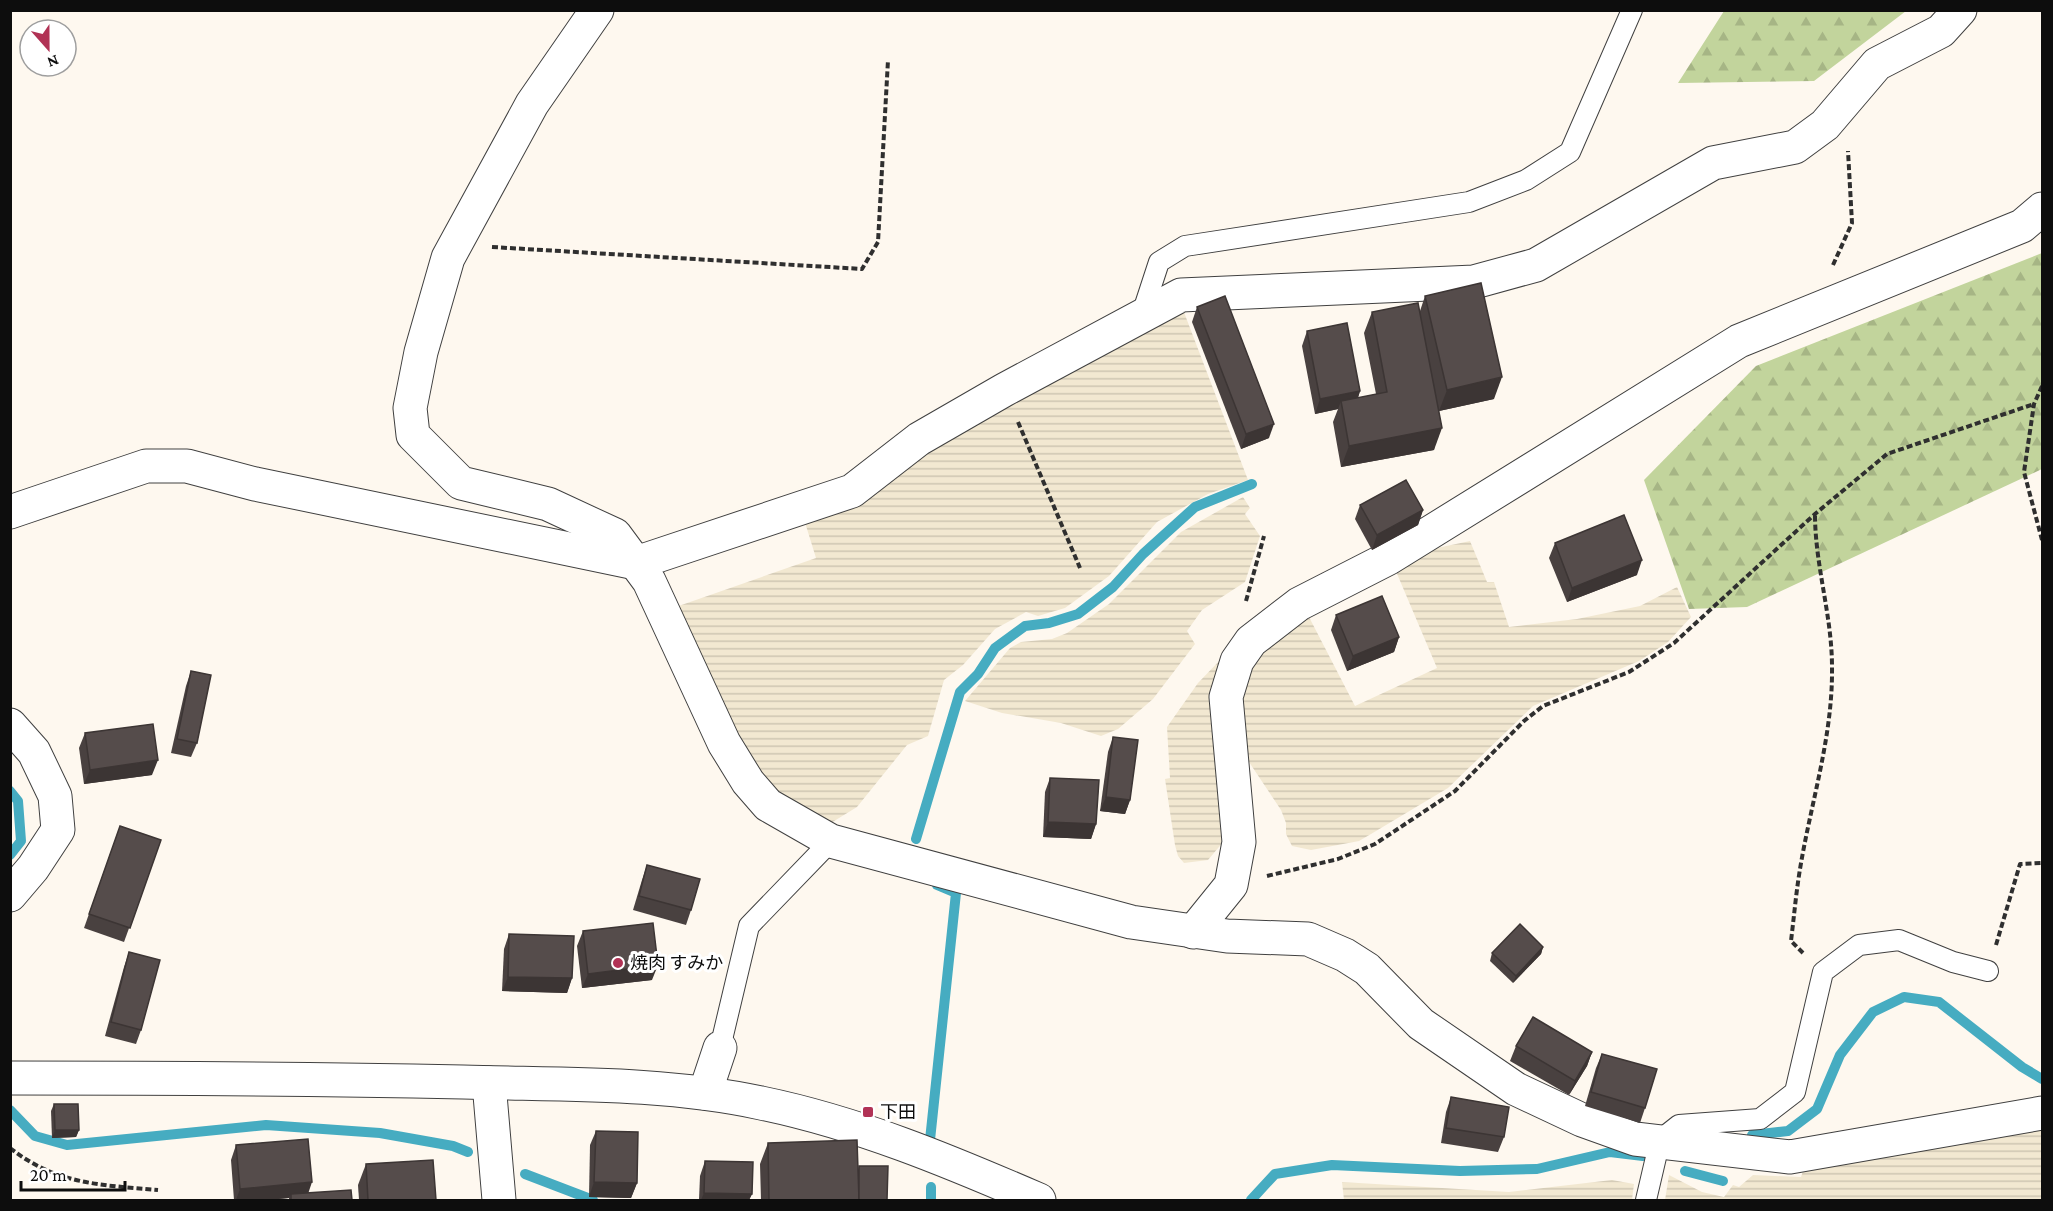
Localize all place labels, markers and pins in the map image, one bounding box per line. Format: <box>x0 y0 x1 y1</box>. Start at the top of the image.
place label: 焼肉 すみか <box>630 953 723 973</box>
marker: 焼肉 すみか <box>611 956 625 970</box>
place label: 下田 <box>880 1102 916 1122</box>
marker: 下田 <box>861 1105 875 1119</box>

